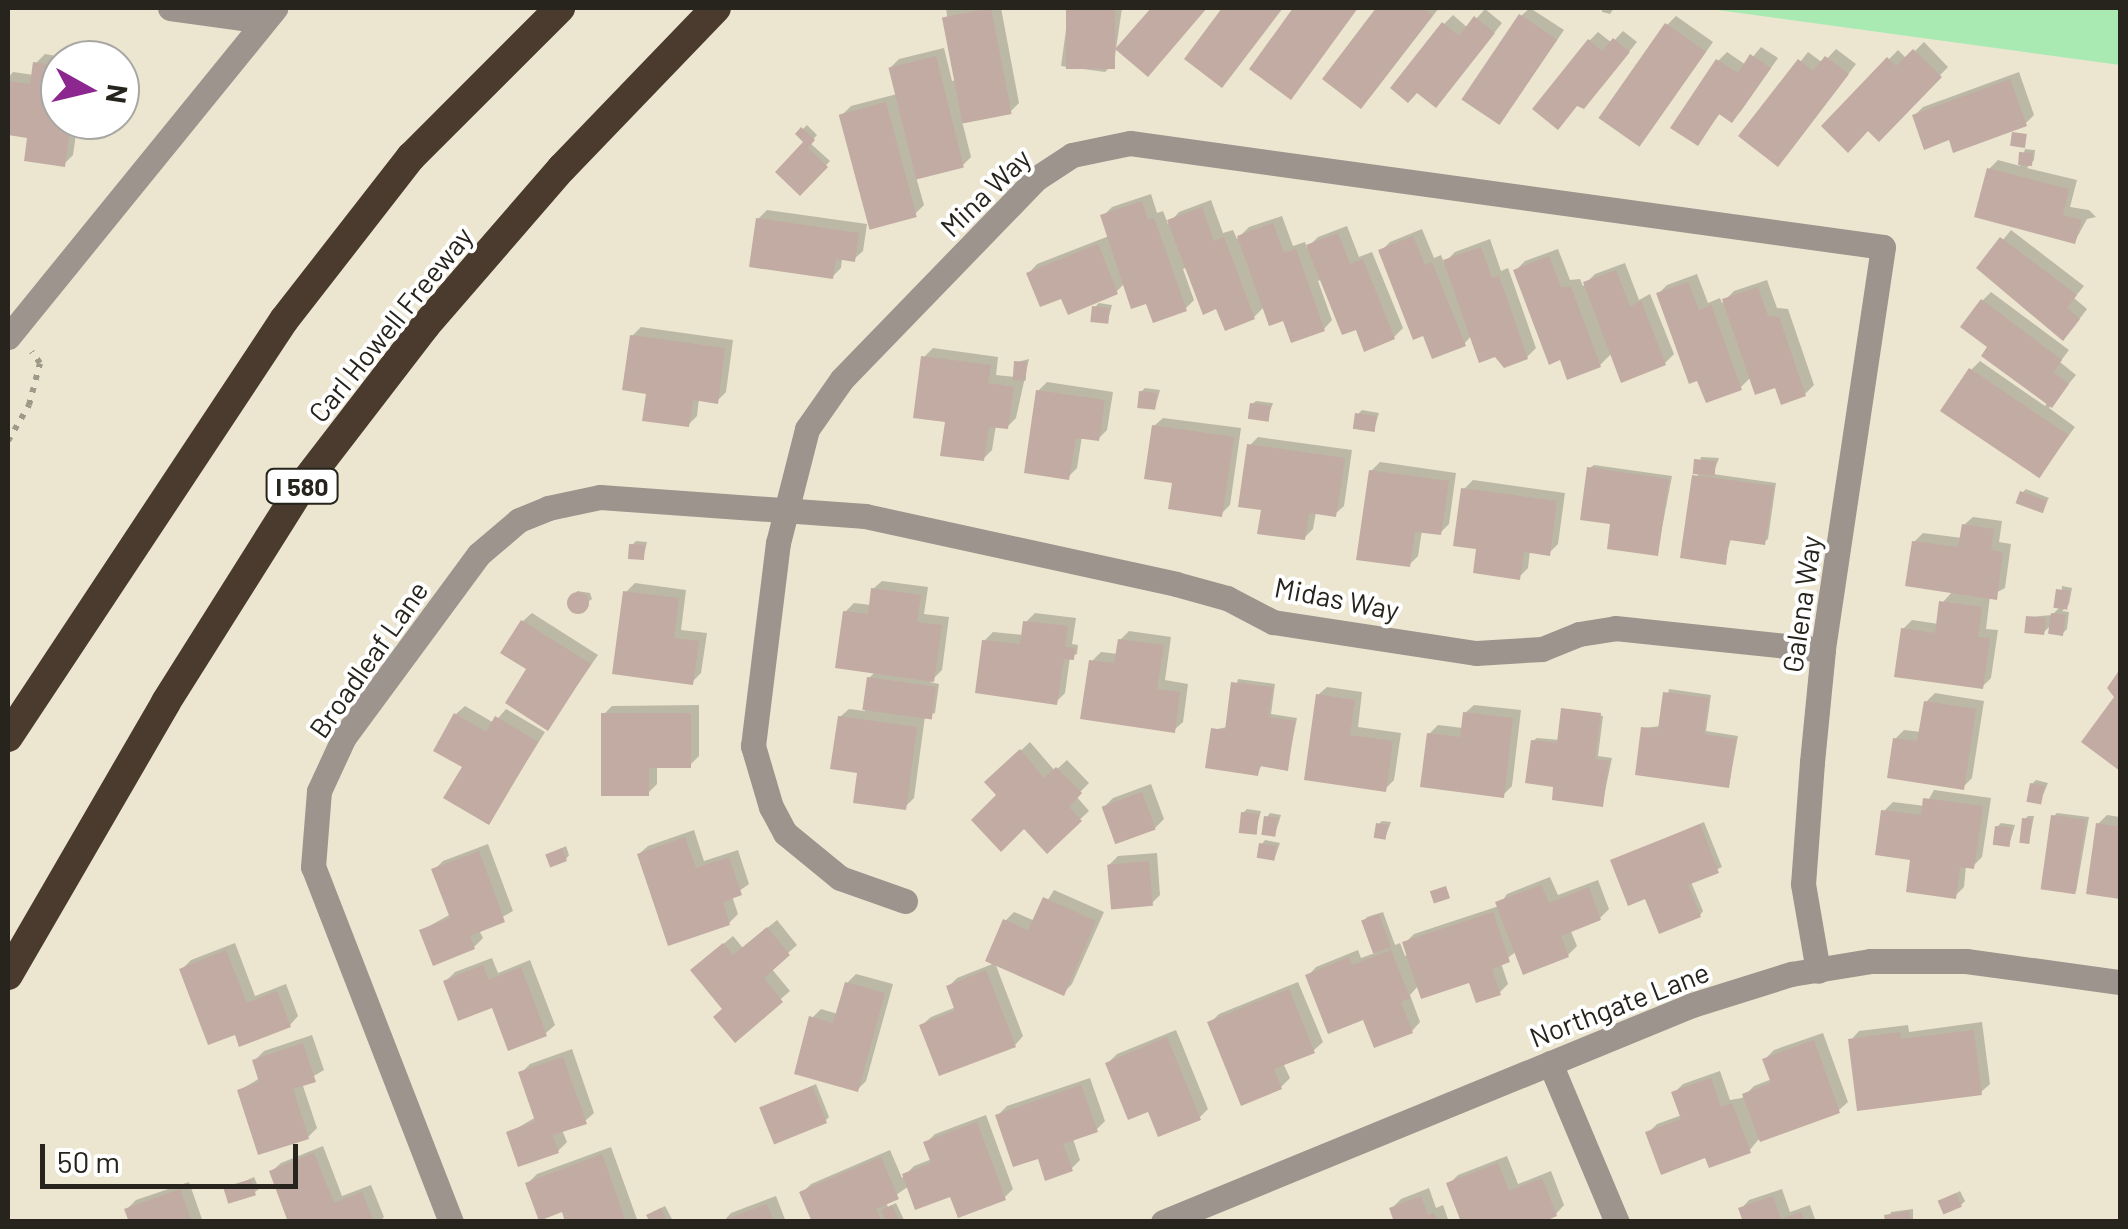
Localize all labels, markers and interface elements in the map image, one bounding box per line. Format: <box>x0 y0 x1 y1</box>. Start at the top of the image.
north arrow <box>40 40 140 140</box>
text: N <box>100 82 136 105</box>
street label: Mina Way <box>933 141 1037 243</box>
street label: Carl Howell Freeway <box>301 220 479 428</box>
road number: I 580 <box>264 466 340 506</box>
street label: Galena Way <box>1775 533 1827 675</box>
street label: Midas Way <box>1272 569 1402 627</box>
street label: Broadleaf Lane <box>302 574 434 744</box>
street label: Northgate Lane <box>1524 954 1714 1054</box>
scale bar <box>45 1124 302 1186</box>
text: 50 m <box>57 1143 120 1179</box>

